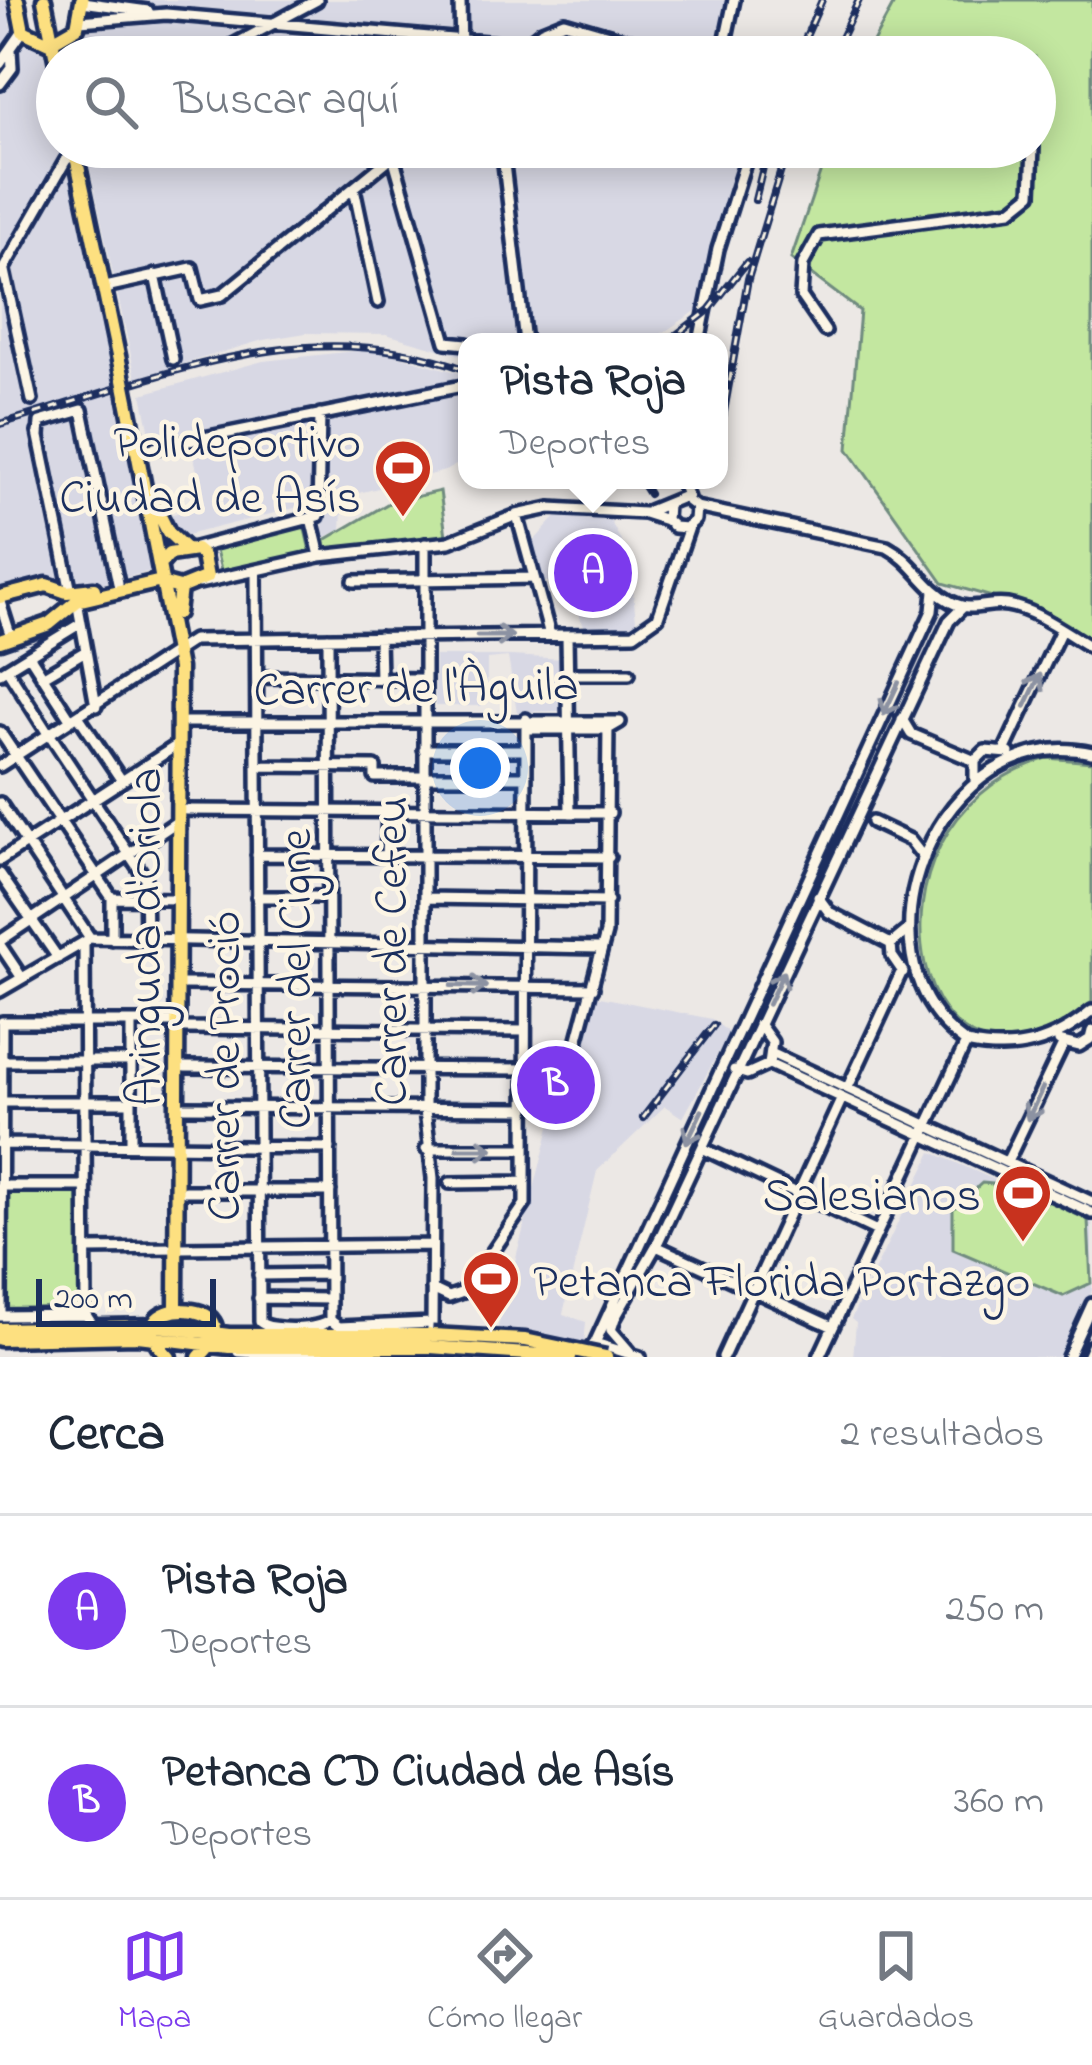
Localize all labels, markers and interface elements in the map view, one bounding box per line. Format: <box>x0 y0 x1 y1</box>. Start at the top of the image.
search box <box>36 36 1056 168</box>
icon: search <box>78 69 144 135</box>
text: Buscar aquí <box>174 69 399 135</box>
popup <box>458 333 728 489</box>
text: Pista Roja <box>500 350 686 416</box>
place label: Polideportivo Ciudad de Asís <box>59 410 361 535</box>
text: Deportes <box>500 416 650 473</box>
sports icon: Polideportivo Ciudad de Asís <box>372 437 434 519</box>
pin: A <box>554 528 632 618</box>
one-way arrow <box>475 624 514 647</box>
street label: Carrer de l'Àguila <box>253 652 579 729</box>
one-way arrow <box>1023 673 1045 709</box>
one-way arrow <box>879 680 901 716</box>
your location <box>450 738 510 798</box>
street label: Avinguda d'Oriola <box>113 768 184 1106</box>
street label: Carrer de Cefeu <box>359 796 429 1106</box>
street label: Carrer del Cigne <box>263 828 334 1129</box>
street label: Carrer de Proció <box>192 911 262 1221</box>
one-way arrow <box>766 971 788 1007</box>
one-way arrow <box>449 975 488 998</box>
pin: B <box>517 1040 595 1130</box>
one-way arrow <box>1023 1085 1045 1121</box>
one-way arrow <box>682 1108 704 1144</box>
one-way arrow <box>455 1138 494 1160</box>
sports icon: Salesianos <box>992 1162 1054 1244</box>
place label: Salesianos <box>763 1163 981 1233</box>
sports icon: Petanca Florida Portazgo <box>460 1248 522 1330</box>
place label: Petanca Florida Portazgo <box>533 1249 1030 1320</box>
scale bar <box>36 1273 216 1326</box>
text: 200 m <box>54 1276 133 1324</box>
text: Cerca <box>48 1398 165 1473</box>
text: 2 resultados <box>840 1407 1044 1464</box>
text: Pista Roja <box>162 1549 348 1615</box>
text: A <box>75 1582 99 1639</box>
text: 250 m <box>945 1582 1044 1639</box>
text: Deportes <box>162 1615 312 1672</box>
text: Petanca CD Ciudad de Asís <box>162 1741 675 1807</box>
text: B <box>74 1774 100 1831</box>
text: 360 m <box>954 1774 1044 1831</box>
text: Deportes <box>162 1807 312 1864</box>
tab: Mapa <box>118 1923 191 2043</box>
tab: Cómo llegar <box>427 1923 582 2043</box>
tab: Guardados <box>818 1923 974 2043</box>

